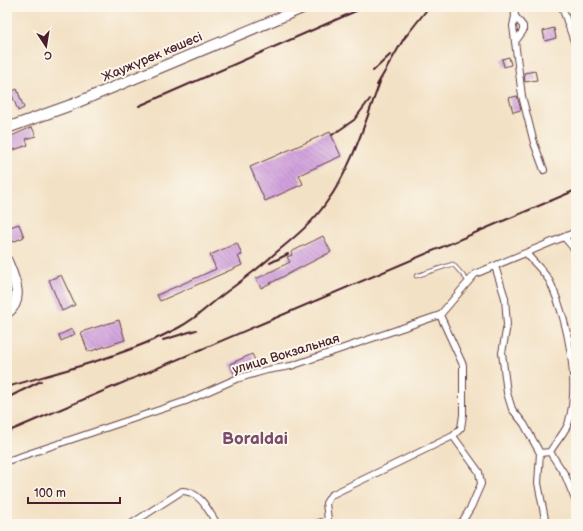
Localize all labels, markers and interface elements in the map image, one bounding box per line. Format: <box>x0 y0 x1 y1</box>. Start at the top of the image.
north arrow <box>26 26 66 66</box>
street label: Жаужүрек көшесі <box>99 29 205 85</box>
text: С <box>43 48 53 63</box>
street label: улица Вокзальная <box>230 330 342 378</box>
district label: Boraldai <box>222 429 288 449</box>
scale bar <box>28 479 120 505</box>
text: 100 m <box>34 486 66 501</box>

